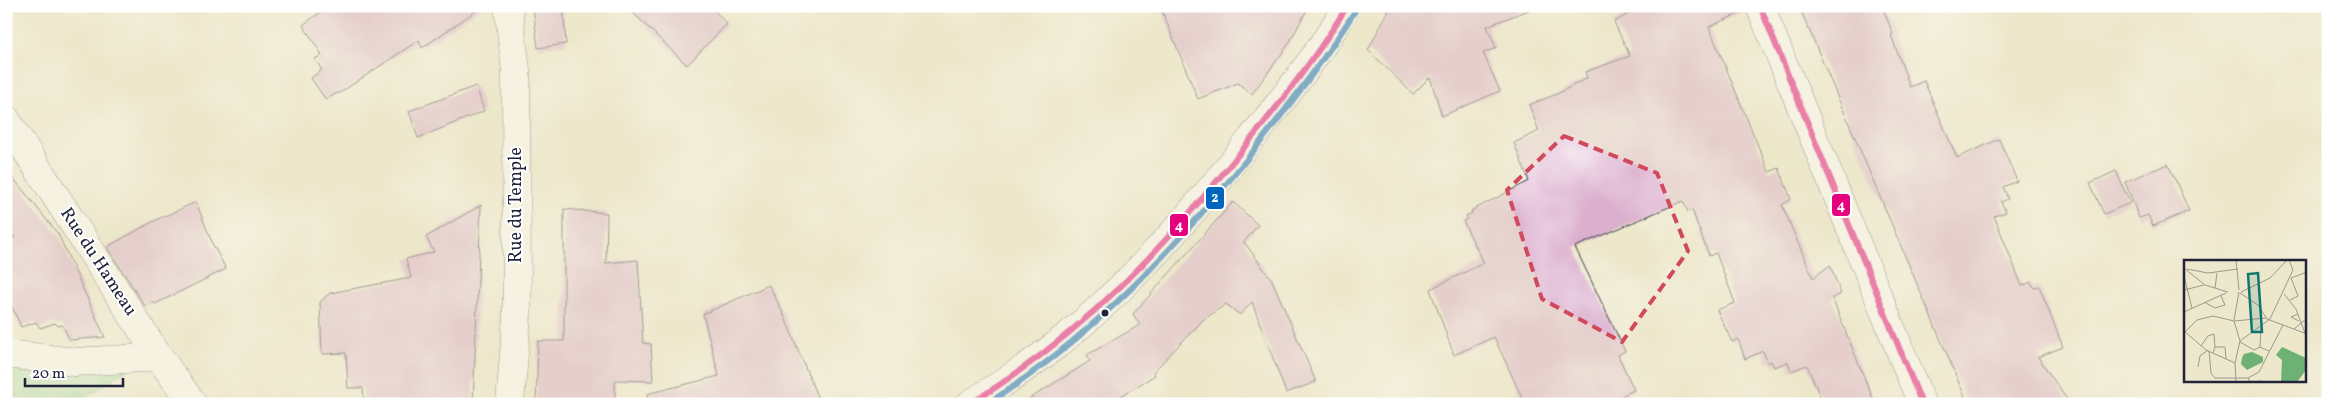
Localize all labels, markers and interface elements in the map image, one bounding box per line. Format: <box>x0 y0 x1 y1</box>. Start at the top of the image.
street label: Rue du Temple <box>504 147 529 263</box>
line badge: 2 <box>1205 186 1225 210</box>
text: 2 <box>1211 189 1219 208</box>
line badge: 4 <box>1831 193 1851 217</box>
text: 4 <box>1837 197 1846 216</box>
street label: Rue du Hameau <box>54 203 142 321</box>
line badge: 4 <box>1169 213 1189 237</box>
text: 4 <box>1175 217 1184 236</box>
inset map <box>2184 260 2306 382</box>
unlabelled marker <box>1100 308 1110 318</box>
scale bar <box>25 355 122 387</box>
text: 20 m <box>32 364 65 385</box>

